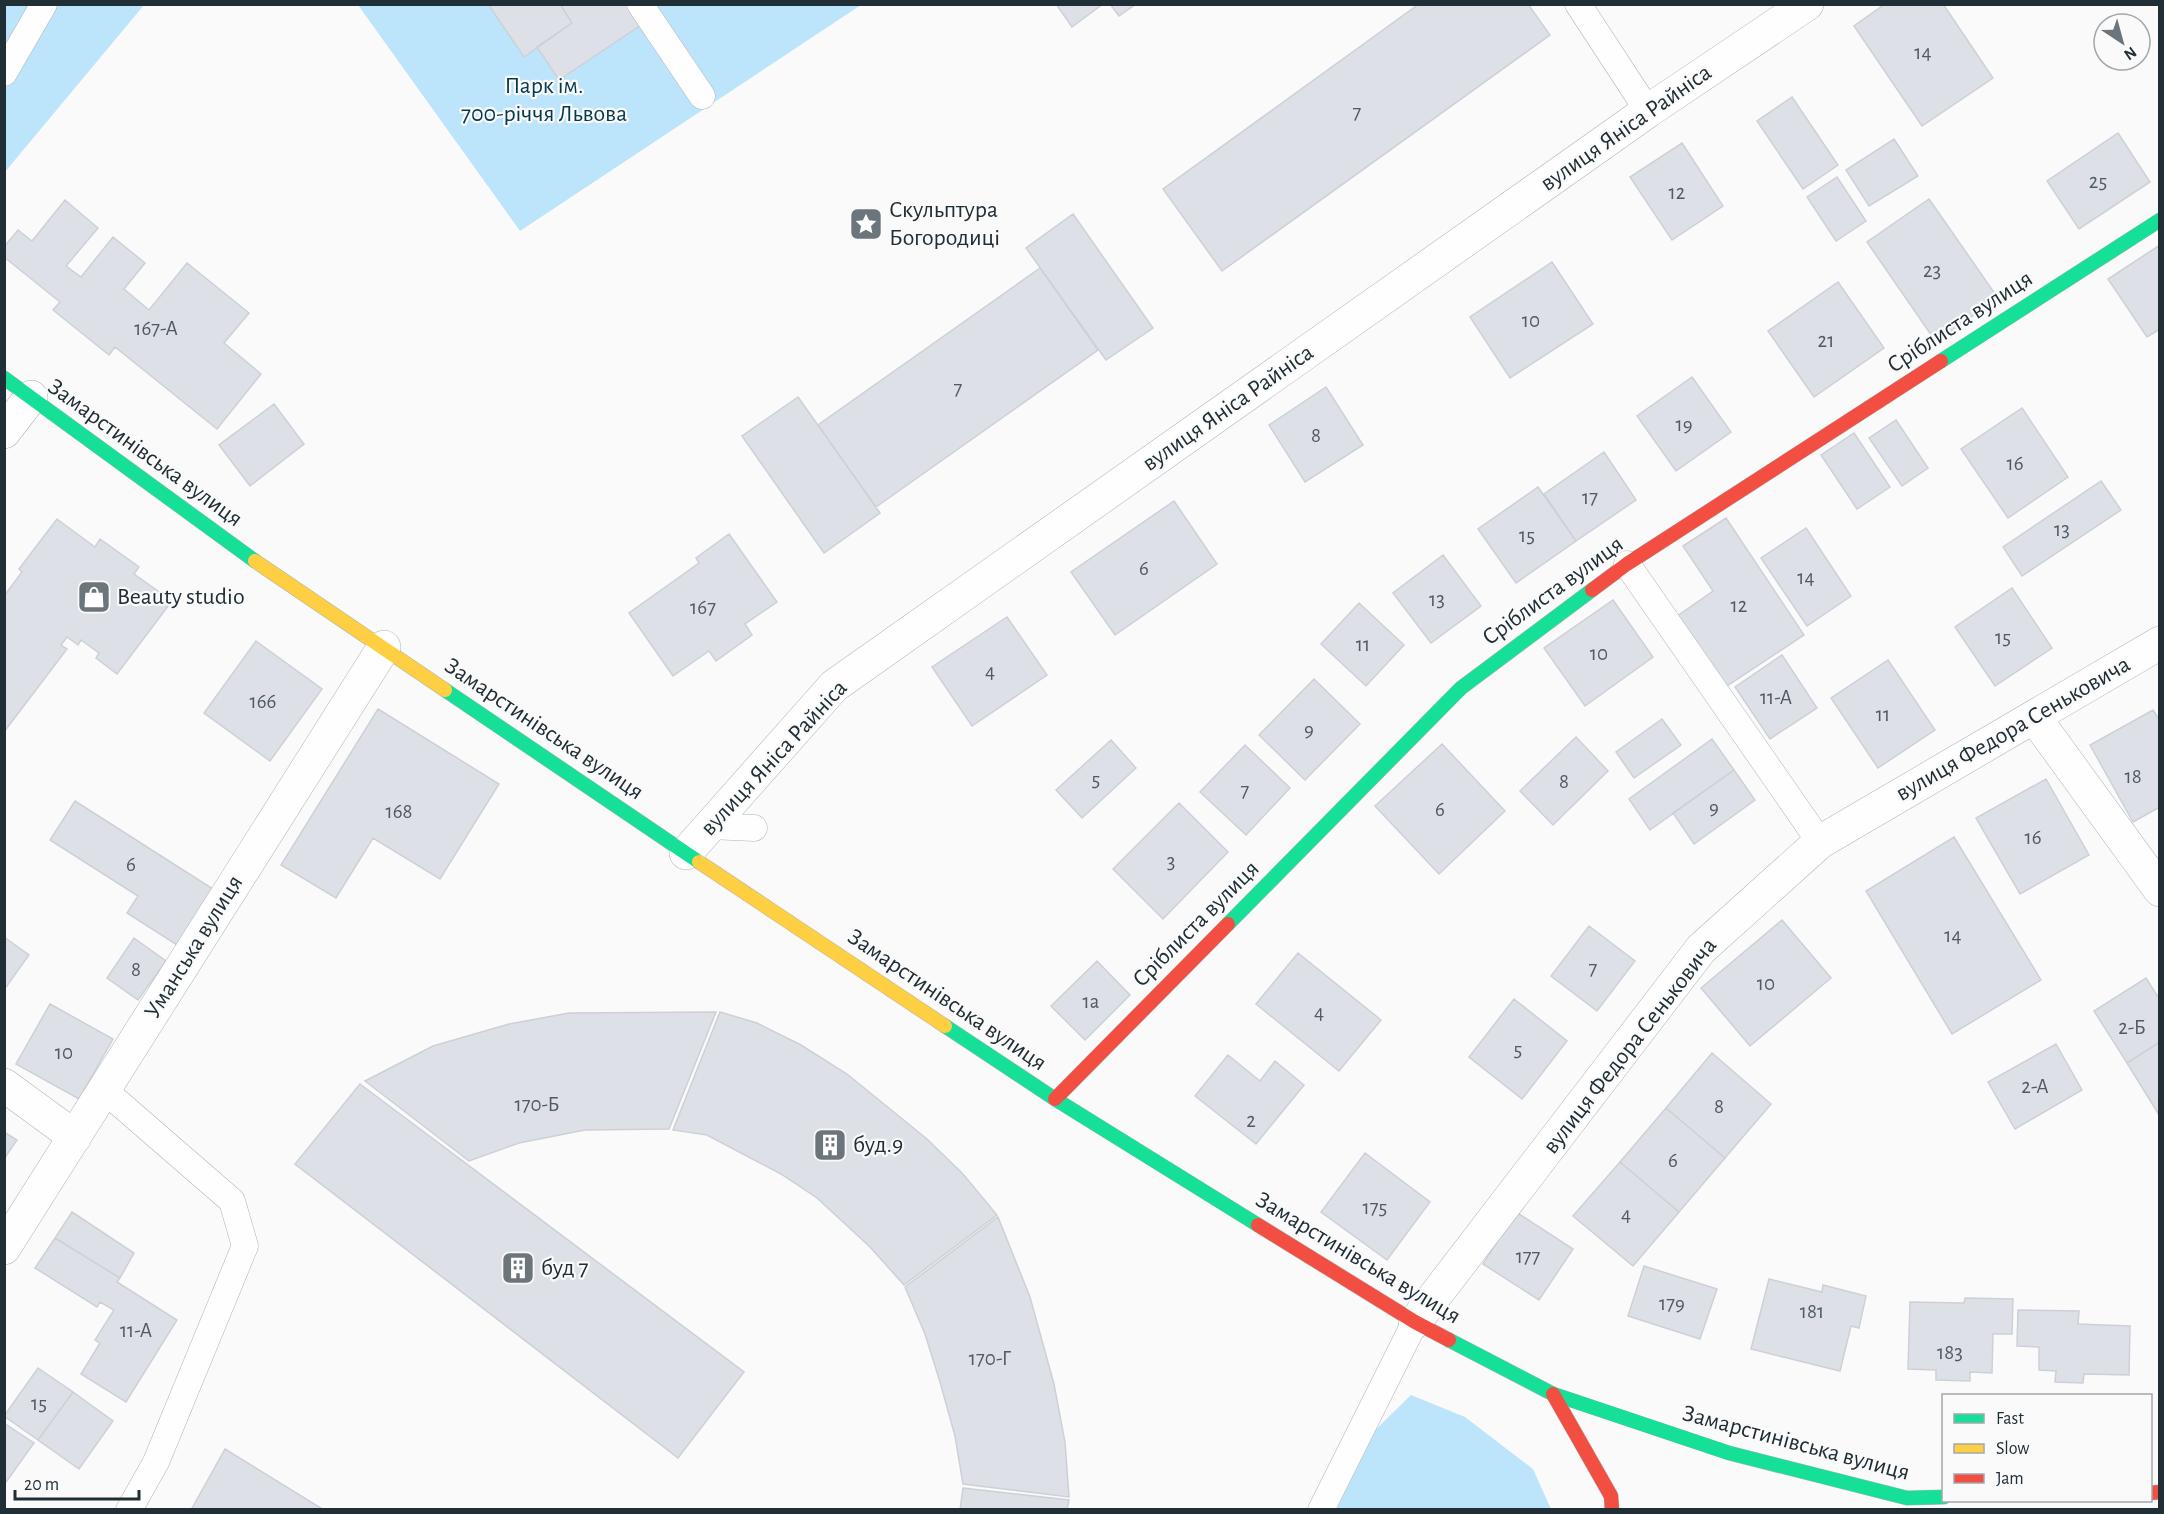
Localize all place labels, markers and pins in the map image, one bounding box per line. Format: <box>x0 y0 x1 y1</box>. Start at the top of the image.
place label: Скульптура Богородиці <box>889 198 1000 250</box>
place icon: Скульптура Богородиці <box>848 206 884 242</box>
shop icon: Beauty studio <box>76 579 112 615</box>
place label: Beauty studio <box>117 585 245 609</box>
building icon: буд.9 <box>812 1127 848 1163</box>
place label: буд.9 <box>853 1133 903 1157</box>
building icon: буд 7 <box>500 1250 536 1286</box>
place label: буд 7 <box>541 1256 589 1280</box>

